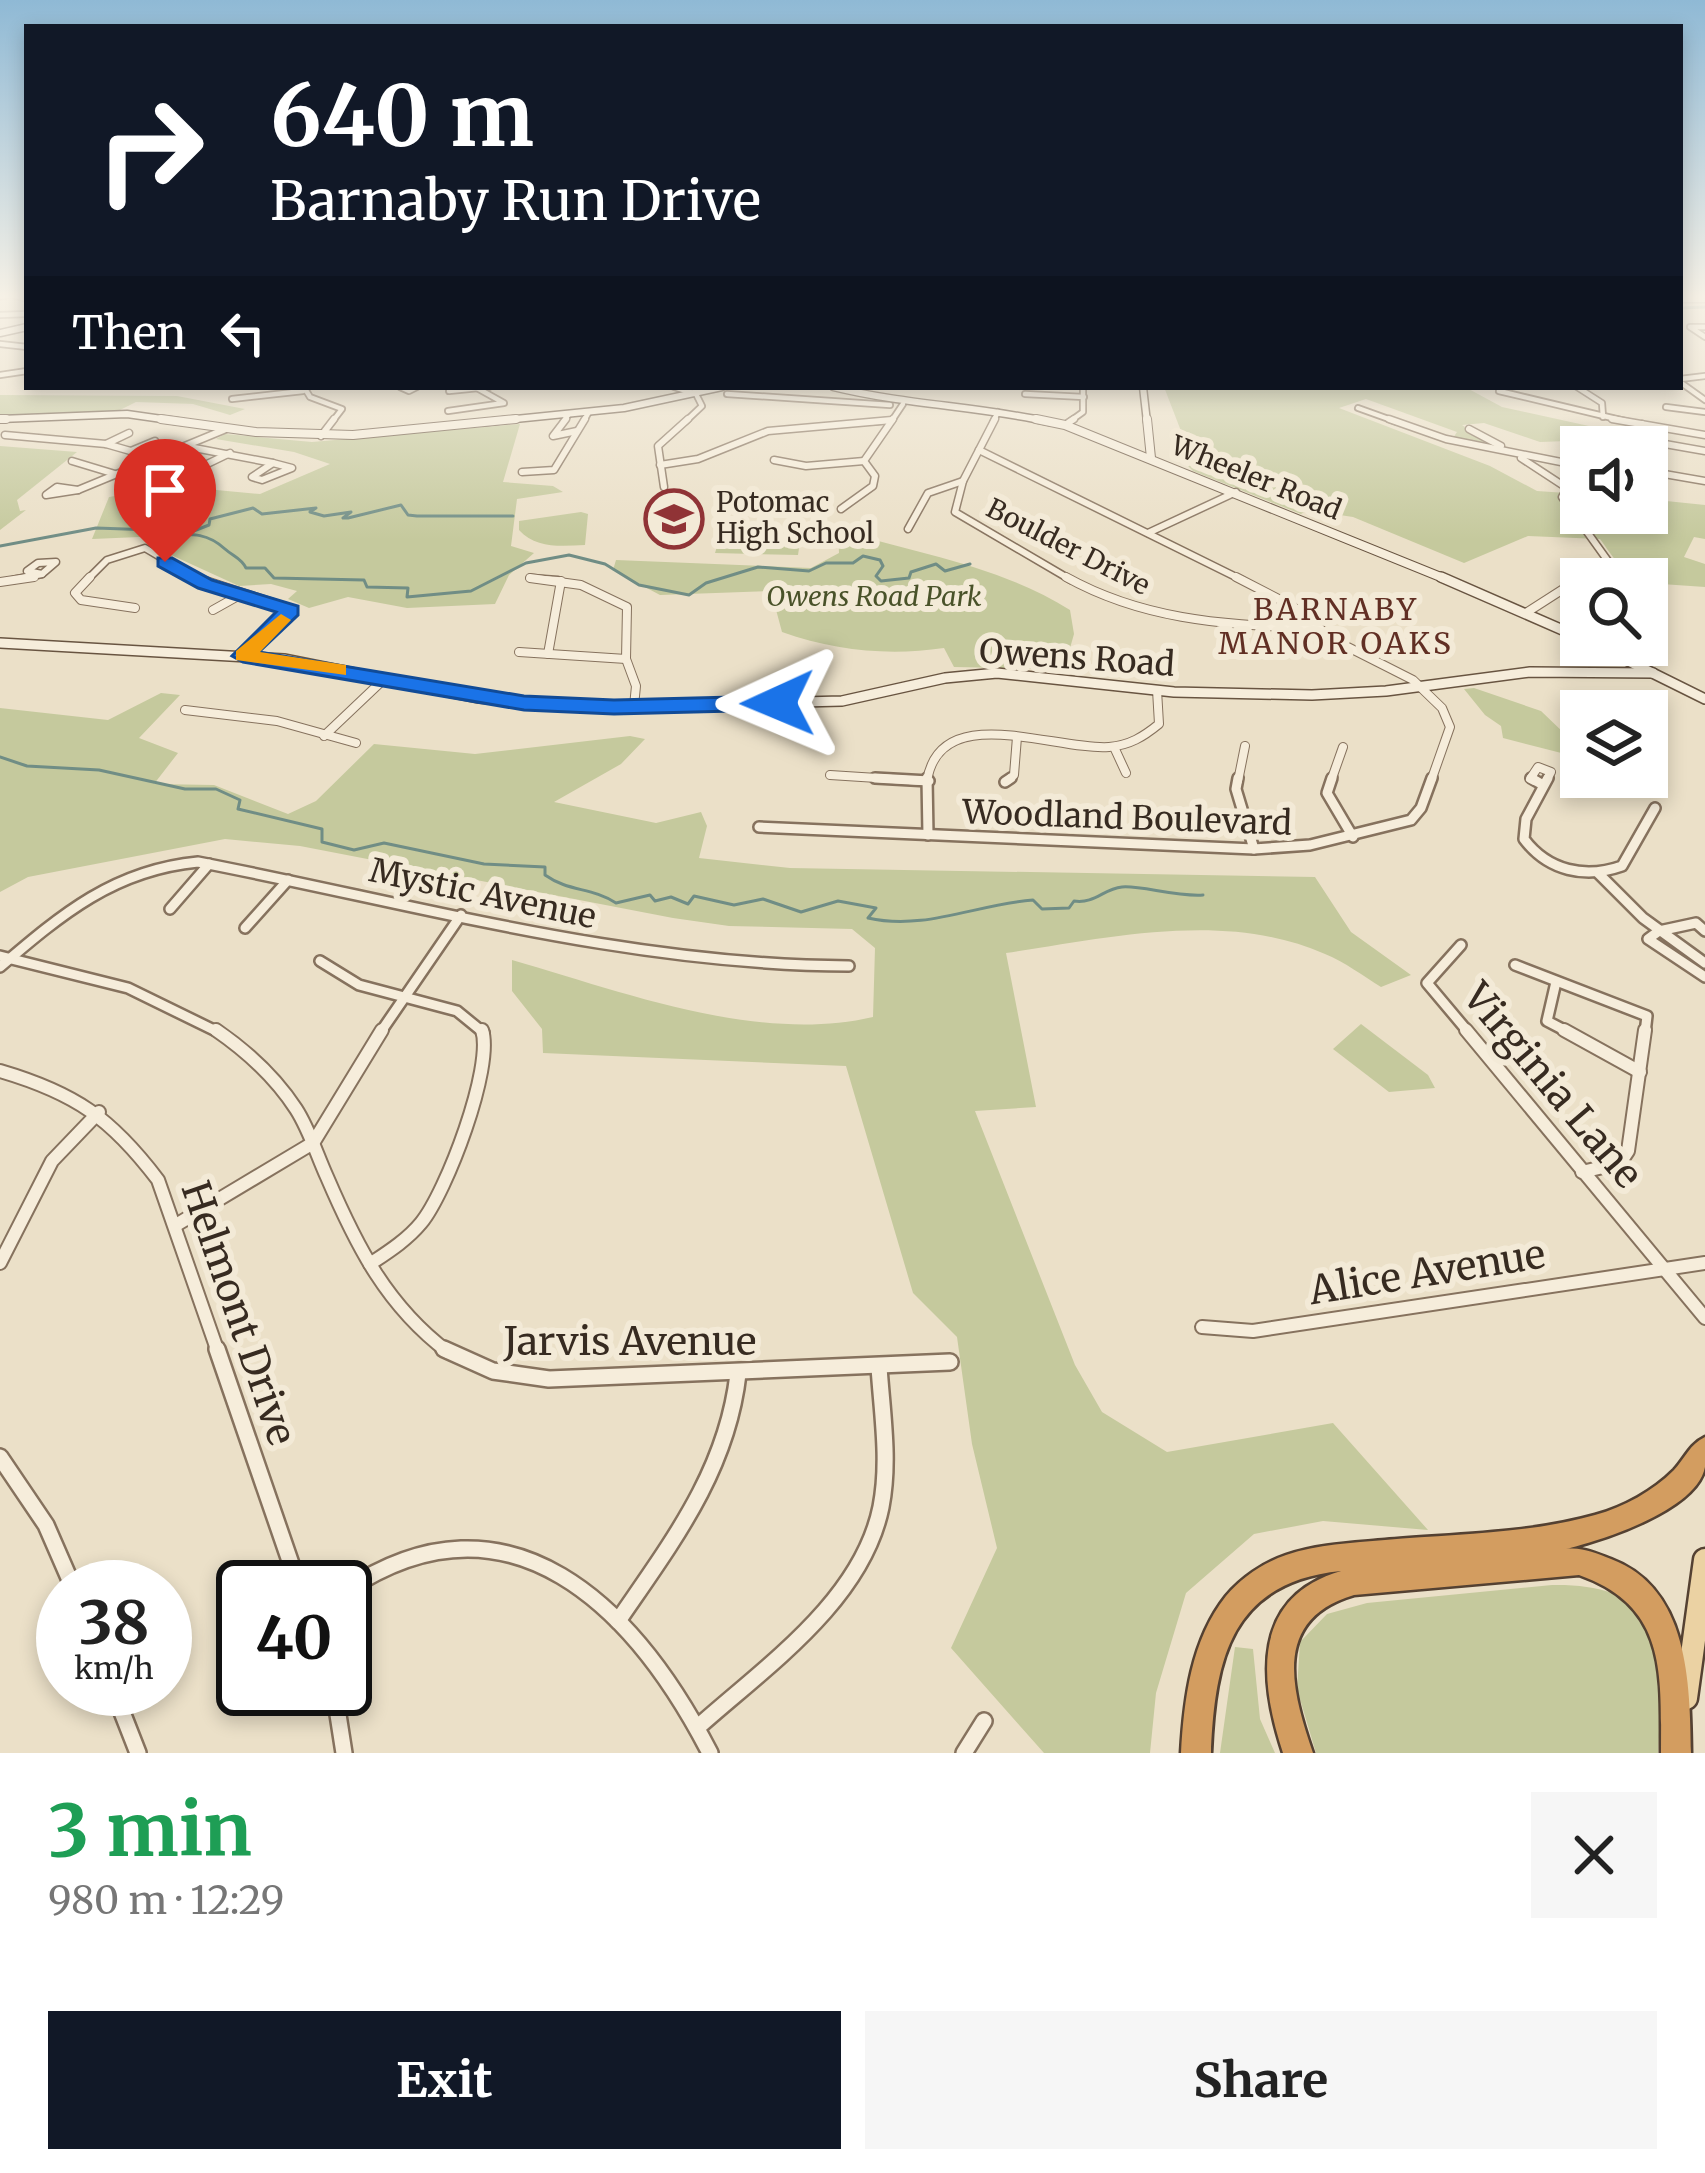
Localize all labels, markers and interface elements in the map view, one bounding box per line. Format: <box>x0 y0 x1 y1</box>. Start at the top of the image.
text: 640 m <box>270 63 534 169</box>
icon: right <box>72 72 228 228</box>
text: Barnaby Run Drive <box>270 167 761 235</box>
icon: left <box>210 300 276 366</box>
text: Then <box>72 305 186 361</box>
map controls <box>1560 426 1668 798</box>
button: sound <box>1560 426 1668 534</box>
street label: Wheeler Road <box>1165 427 1346 527</box>
pin <box>114 439 216 562</box>
icon: arrive <box>132 457 198 523</box>
place label: Potomac High School <box>716 485 874 551</box>
school or university icon: Potomac High School <box>643 488 705 550</box>
street label: Boulder Drive <box>981 490 1156 602</box>
button: search <box>1560 558 1668 666</box>
park label: Owens Road Park <box>766 579 982 613</box>
district label: BARNABY MANOR OAKS <box>1218 590 1454 662</box>
street label: Owens Road <box>978 630 1176 685</box>
position arrow <box>715 640 841 766</box>
button: layers <box>1560 690 1668 798</box>
street label: Woodland Boulevard <box>961 791 1293 844</box>
street label: Mystic Avenue <box>366 849 600 937</box>
street label: Virginia Lane <box>1452 972 1653 1198</box>
street label: Helmont Drive <box>171 1175 307 1451</box>
street label: Alice Avenue <box>1305 1230 1549 1315</box>
street label: Jarvis Avenue <box>503 1317 756 1366</box>
speed limit sign: 40 <box>216 1560 372 1716</box>
text: 38 <box>78 1585 150 1660</box>
text: km/h <box>74 1649 154 1687</box>
text: 3 min <box>48 1785 252 1876</box>
button: close <box>1531 1792 1657 1918</box>
text: 980 m · 12:29 <box>48 1876 284 1925</box>
button: Exit <box>48 2011 841 2149</box>
button: Share <box>865 2011 1657 2149</box>

